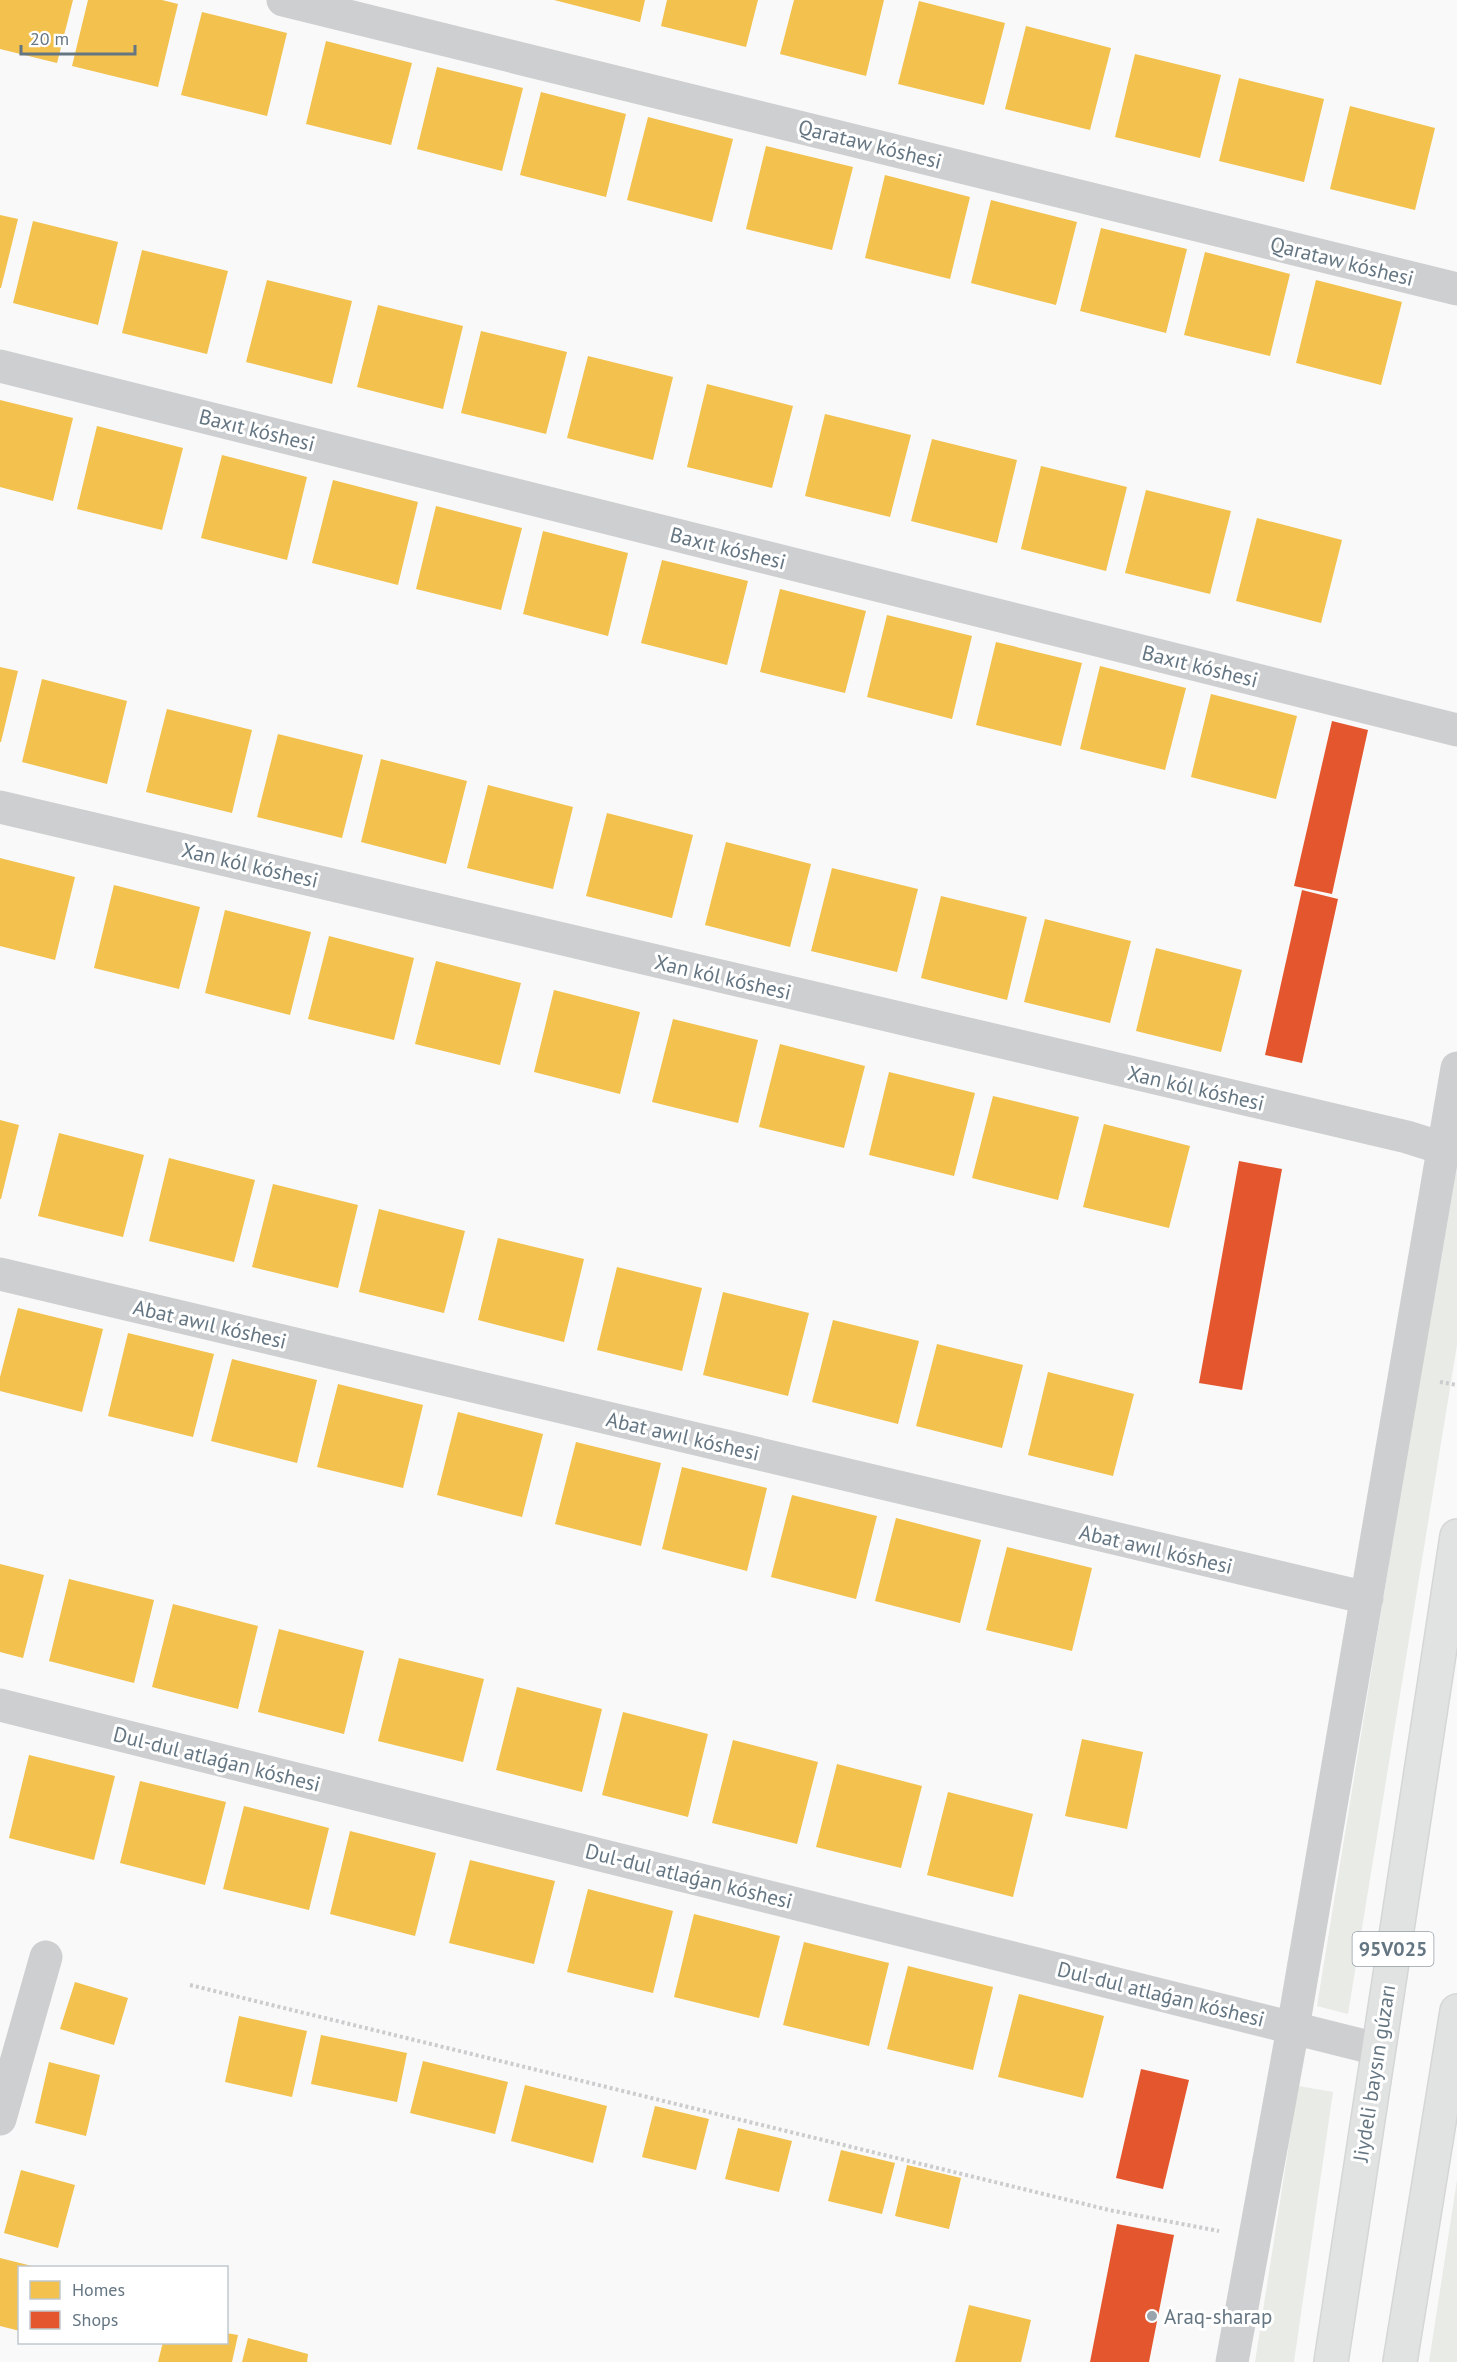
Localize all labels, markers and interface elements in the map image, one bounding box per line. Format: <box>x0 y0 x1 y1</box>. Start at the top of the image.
scale bar <box>21 18 135 56</box>
text: 20 m <box>30 27 69 50</box>
street label: Qarataw kóshesi <box>795 113 945 175</box>
street label: Qarataw kóshesi <box>1267 230 1417 292</box>
street label: Baxıt kóshesi <box>196 403 318 457</box>
street label: Baxıt kóshesi <box>667 521 789 575</box>
street label: Baxıt kóshesi <box>1139 639 1261 693</box>
street label: Xan kól kóshesi <box>179 836 321 894</box>
street label: Xan kól kóshesi <box>652 948 794 1006</box>
street label: Xan kól kóshesi <box>1125 1059 1267 1117</box>
street label: Abat awıl kóshesi <box>131 1293 289 1355</box>
street label: Abat awıl kóshesi <box>604 1405 762 1467</box>
street label: Abat awıl kóshesi <box>1077 1518 1235 1580</box>
street label: Dul-dul atlaǵan kóshesi <box>111 1720 323 1798</box>
street label: Dul-dul atlaǵan kóshesi <box>583 1837 795 1915</box>
road number: 95V025 <box>1352 1932 1434 1966</box>
street label: Dul-dul atlaǵan kóshesi <box>1055 1955 1267 2033</box>
street label: Jiydeli baysın gúzarı <box>1346 1982 1401 2165</box>
legend <box>18 2266 228 2344</box>
text: Homes <box>72 2278 125 2301</box>
place label: Araq-sharap <box>1164 2303 1272 2330</box>
text: Shops <box>72 2308 118 2331</box>
marker: Araq-sharap <box>1145 2309 1159 2323</box>

